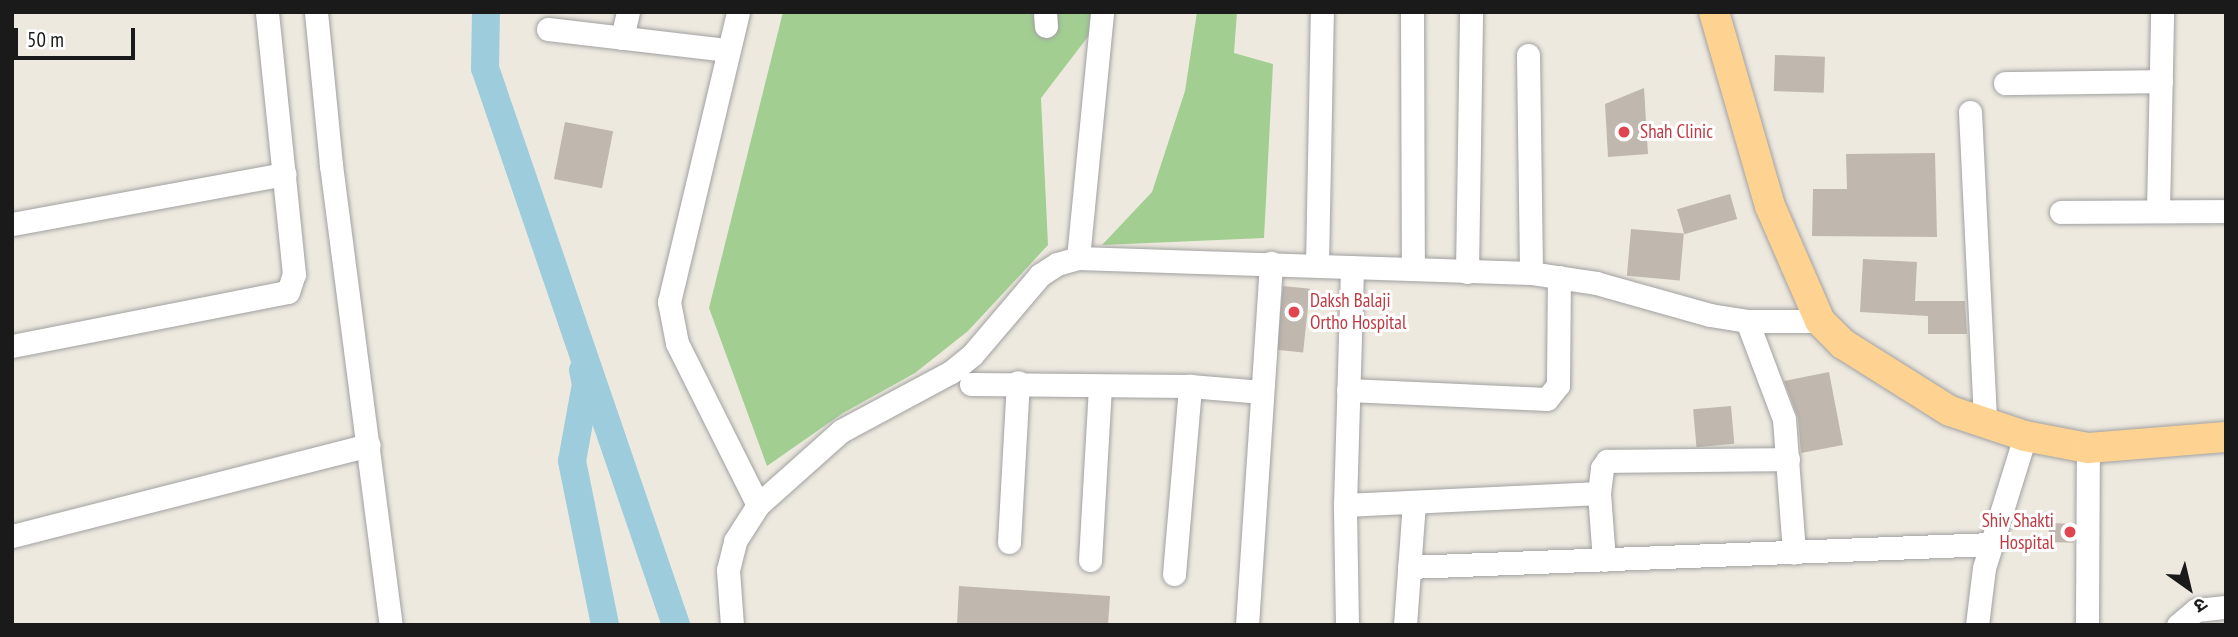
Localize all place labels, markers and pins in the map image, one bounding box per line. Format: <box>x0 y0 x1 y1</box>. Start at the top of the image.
place label: Shah Clinic <box>1640 121 1713 143</box>
marker: Shah Clinic <box>1614 122 1634 142</box>
place label: Daksh Balaji Ortho Hospital <box>1310 290 1406 334</box>
marker: Daksh Balaji Ortho Hospital <box>1284 302 1304 322</box>
place label: Shiv Shakti Hospital <box>1981 510 2054 554</box>
marker: Shiv Shakti Hospital <box>2060 522 2080 542</box>

